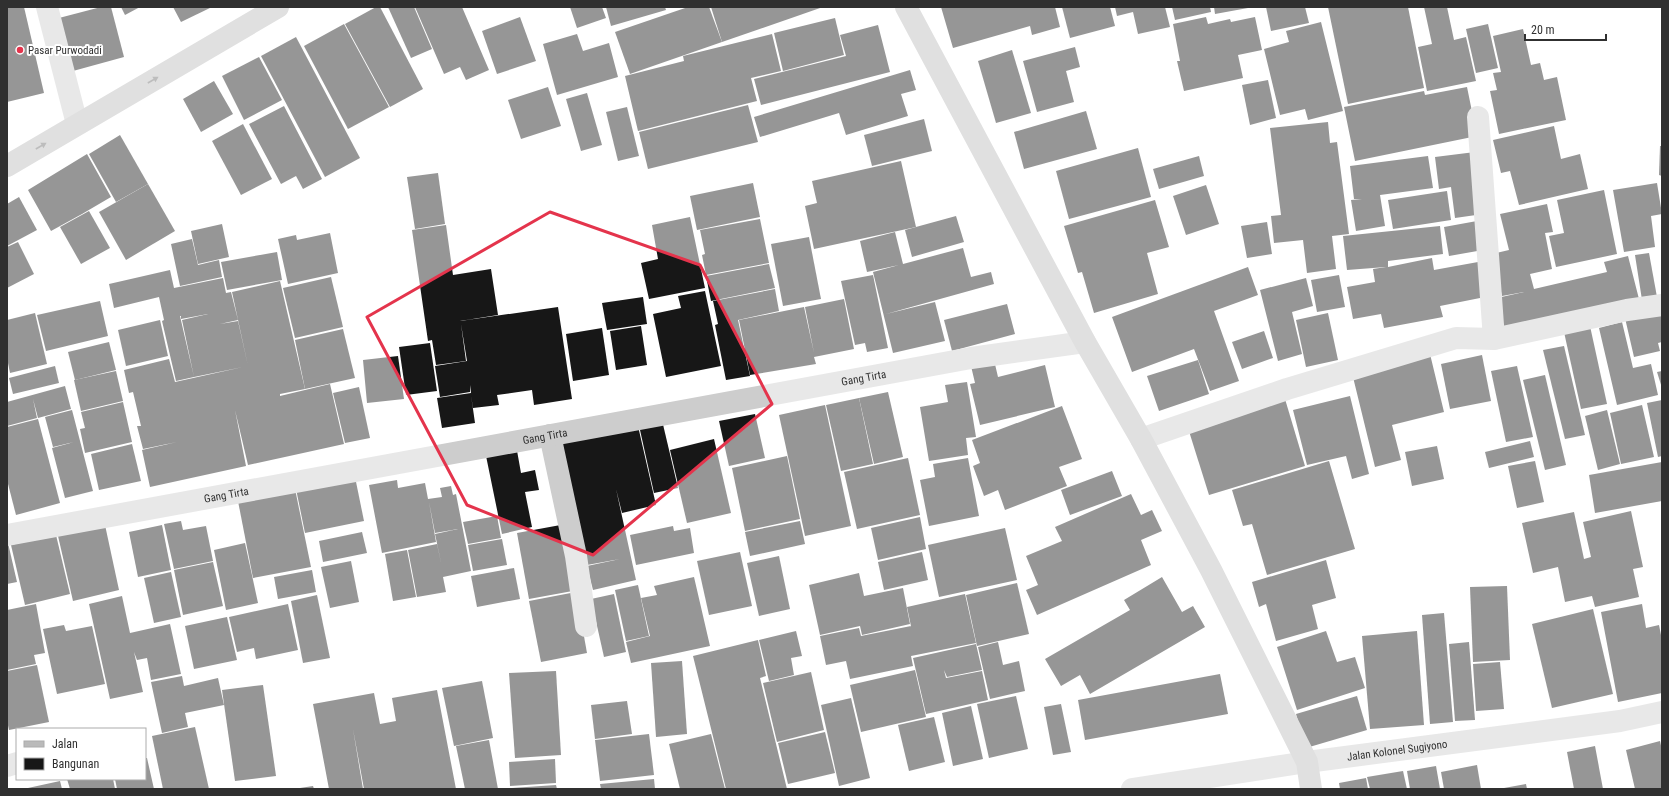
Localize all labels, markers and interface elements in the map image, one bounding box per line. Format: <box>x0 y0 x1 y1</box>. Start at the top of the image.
scale bar <box>1525 16 1606 42</box>
text: 20 m <box>1531 23 1555 37</box>
place label: Pasar Purwodadi <box>28 44 102 57</box>
marker: Pasar Purwodadi <box>15 45 25 55</box>
one-way arrow <box>147 77 159 84</box>
one-way arrow <box>35 142 47 149</box>
street label: Gang Tirta <box>840 367 887 388</box>
street label: Gang Tirta <box>522 426 568 447</box>
street label: Gang Tirta <box>203 484 250 505</box>
legend <box>16 728 146 780</box>
text: Jalan <box>52 737 78 751</box>
street label: Jalan Kolonel Sugiyono <box>1346 737 1449 763</box>
text: Bangunan <box>52 757 99 771</box>

